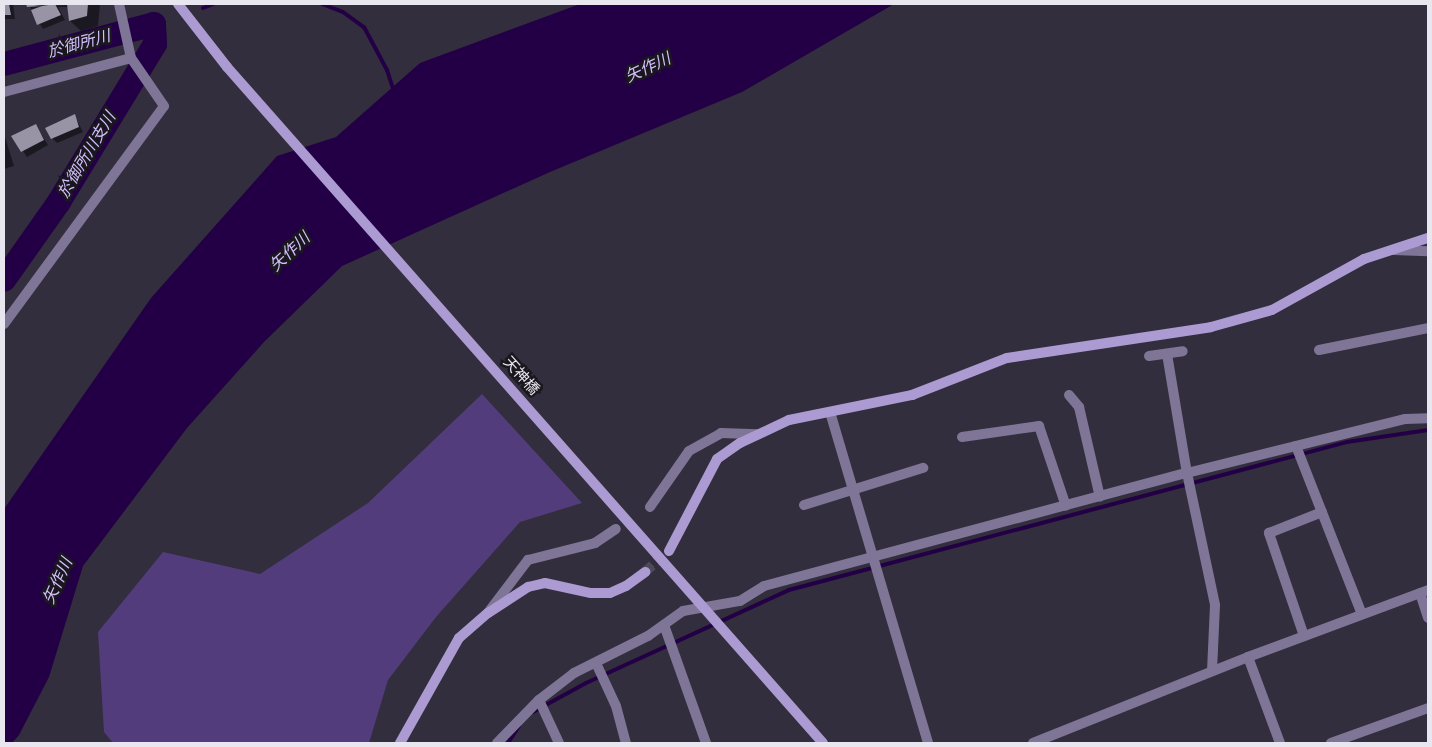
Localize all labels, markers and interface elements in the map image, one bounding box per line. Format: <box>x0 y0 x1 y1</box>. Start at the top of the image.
water label: 於御所川 <box>46 26 112 62</box>
water label: 矢作川 <box>622 49 674 87</box>
water label: 於御所川支川 <box>54 109 120 201</box>
water label: 矢作川 <box>266 229 314 275</box>
street label: 天神橋 <box>499 353 543 399</box>
water label: 矢作川 <box>39 555 77 607</box>

